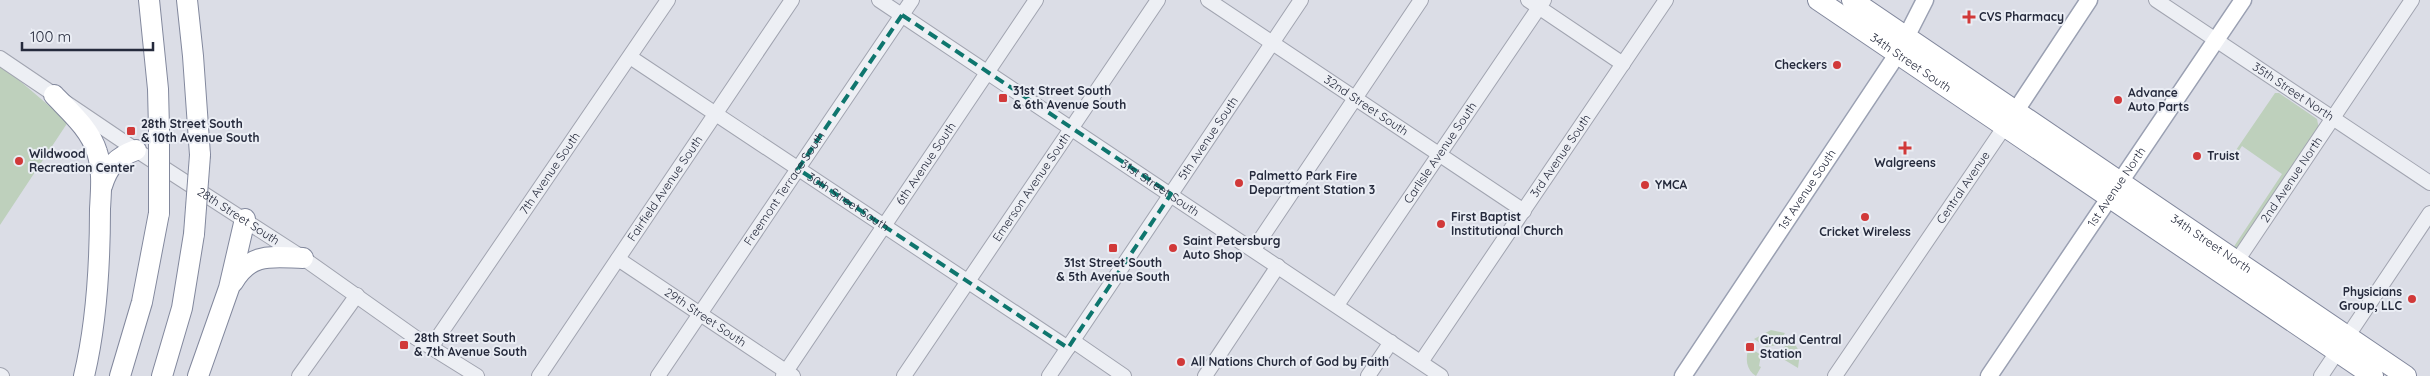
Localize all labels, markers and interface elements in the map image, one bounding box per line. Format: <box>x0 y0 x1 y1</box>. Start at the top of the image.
place label: CVS Pharmacy <box>1979 9 2064 24</box>
marker: CVS Pharmacy <box>1963 11 1975 23</box>
scale bar <box>22 20 154 52</box>
text: 100 m <box>30 27 71 46</box>
street label: 34th Street South <box>1868 30 1954 95</box>
place label: Checkers <box>1774 57 1827 72</box>
marker: Checkers <box>1831 59 1843 71</box>
street label: 35th Street North <box>2250 59 2337 124</box>
street label: 32nd Street South <box>1321 72 1411 139</box>
place label: 31st Street South & 6th Avenue South <box>1013 83 1126 112</box>
place label: Advance Auto Parts <box>2128 85 2189 114</box>
marker: 31st Street South & 6th Avenue South <box>997 92 1009 104</box>
street label: 5th Avenue South <box>1175 94 1241 183</box>
marker: Advance Auto Parts <box>2112 94 2124 106</box>
street label: Carlisle Avenue South <box>1400 99 1480 206</box>
street label: 3rd Avenue South <box>1527 111 1594 200</box>
place label: 28th Street South & 10th Avenue South <box>141 116 260 145</box>
street label: 6th Avenue South <box>892 119 959 208</box>
marker: 28th Street South & 10th Avenue South <box>125 125 137 137</box>
street label: 7th Avenue South <box>516 129 583 217</box>
street label: Freemont Terrace South <box>740 129 828 248</box>
street label: Emerson Avenue South <box>989 129 1073 244</box>
street label: Fairfield Avenue South <box>624 133 706 244</box>
street label: 2nd Avenue North <box>2257 134 2325 225</box>
marker: Walgreens <box>1899 142 1911 154</box>
street label: 1st Avenue North <box>2084 144 2149 230</box>
place label: Wildwood Recreation Center <box>29 146 135 175</box>
street label: 1st Avenue South <box>1775 146 1839 232</box>
street label: Central Avenue <box>1933 148 1993 226</box>
place label: Truist <box>2207 148 2240 163</box>
marker: Truist <box>2191 150 2203 162</box>
marker: Wildwood Recreation Center <box>13 155 25 167</box>
place label: Walgreens <box>1874 155 1936 170</box>
street label: 31st Street South <box>1118 156 1202 219</box>
place label: Palmetto Park Fire Department Station 3 <box>1249 168 1375 197</box>
street label: 30th Street South <box>805 169 892 234</box>
marker: Palmetto Park Fire Department Station 3 <box>1233 177 1245 189</box>
place label: YMCA <box>1655 177 1688 192</box>
marker: YMCA <box>1639 179 1651 191</box>
street label: 28th Street South <box>195 184 283 248</box>
place label: First Baptist Institutional Church <box>1451 209 1563 238</box>
marker: Cricket Wireless <box>1859 211 1871 223</box>
street label: 34th Street North <box>2168 211 2255 276</box>
marker: First Baptist Institutional Church <box>1435 218 1447 230</box>
place label: Cricket Wireless <box>1819 224 1911 239</box>
place label: Saint Petersburg Auto Shop <box>1183 233 1280 262</box>
marker: 31st Street South & 5th Avenue South <box>1107 242 1119 254</box>
marker: Saint Petersburg Auto Shop <box>1167 242 1179 254</box>
place label: 31st Street South & 5th Avenue South <box>1056 255 1170 284</box>
street label: 29th Street South <box>662 284 749 350</box>
place label: Physicians Group, LLC <box>2339 284 2402 313</box>
marker: Physicians Group, LLC <box>2406 293 2418 305</box>
place label: 28th Street South & 7th Avenue South <box>414 330 527 359</box>
place label: Grand Central Station <box>1760 332 1842 361</box>
marker: 28th Street South & 7th Avenue South <box>398 339 410 351</box>
marker: Grand Central Station <box>1744 341 1756 353</box>
place label: All Nations Church of God by Faith <box>1191 354 1389 369</box>
marker: All Nations Church of God by Faith <box>1175 356 1187 368</box>

